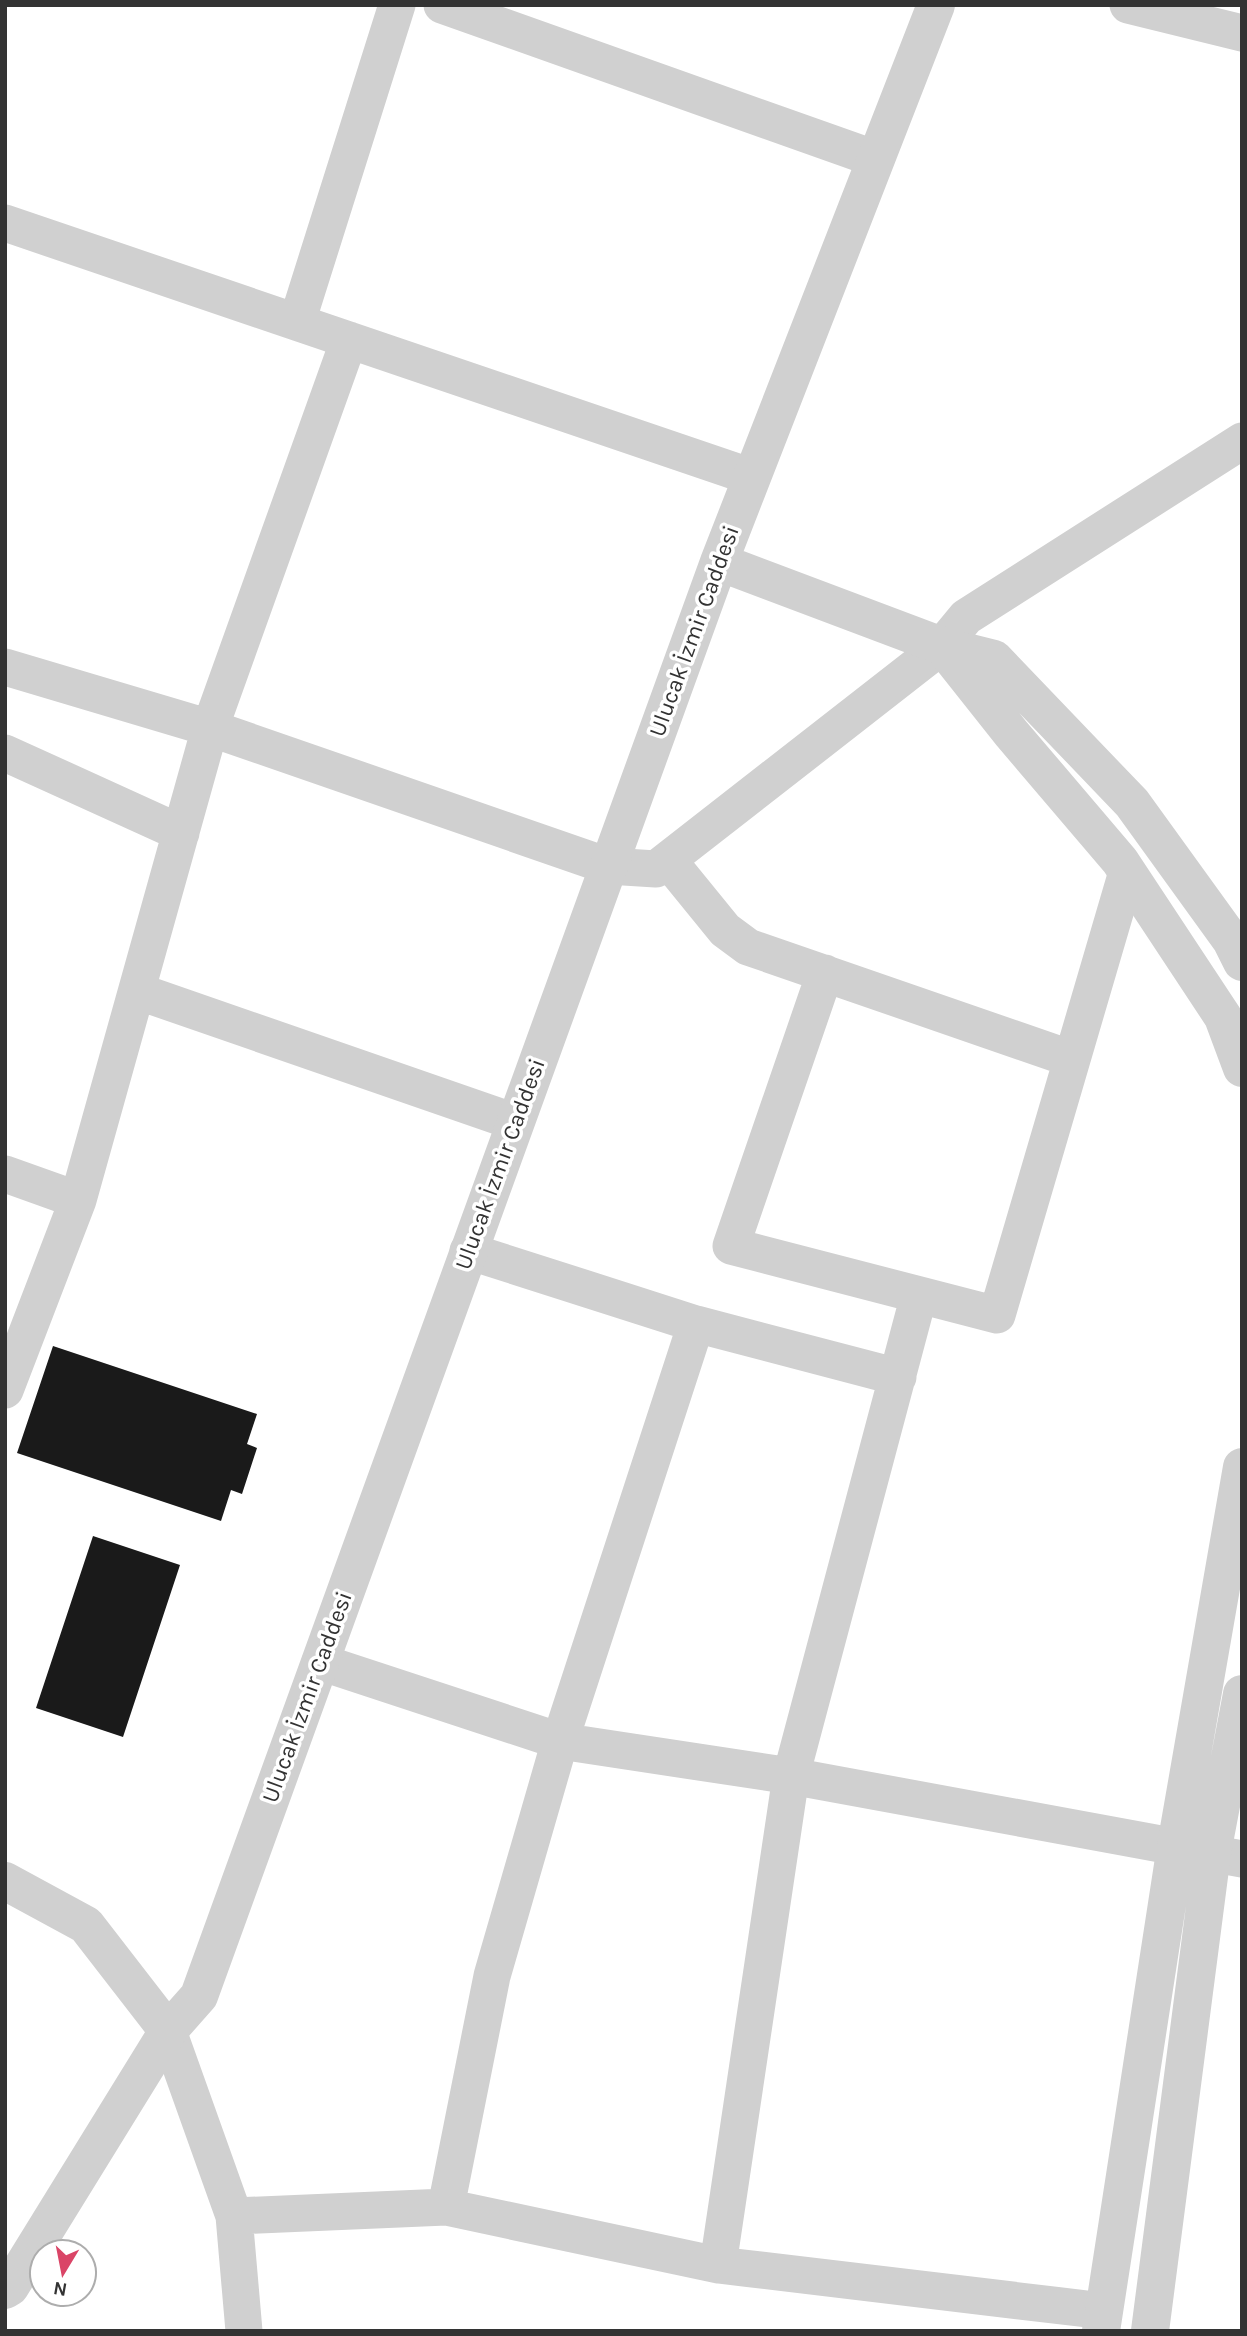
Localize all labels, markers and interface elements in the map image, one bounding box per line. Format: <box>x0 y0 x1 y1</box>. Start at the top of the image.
street label: Ulucak İzmir Caddesi <box>643 522 745 740</box>
street label: Ulucak İzmir Caddesi <box>449 1055 551 1273</box>
street label: Ulucak İzmir Caddesi <box>256 1588 358 1806</box>
north arrow <box>28 2238 98 2308</box>
text: N <box>52 2277 69 2301</box>

